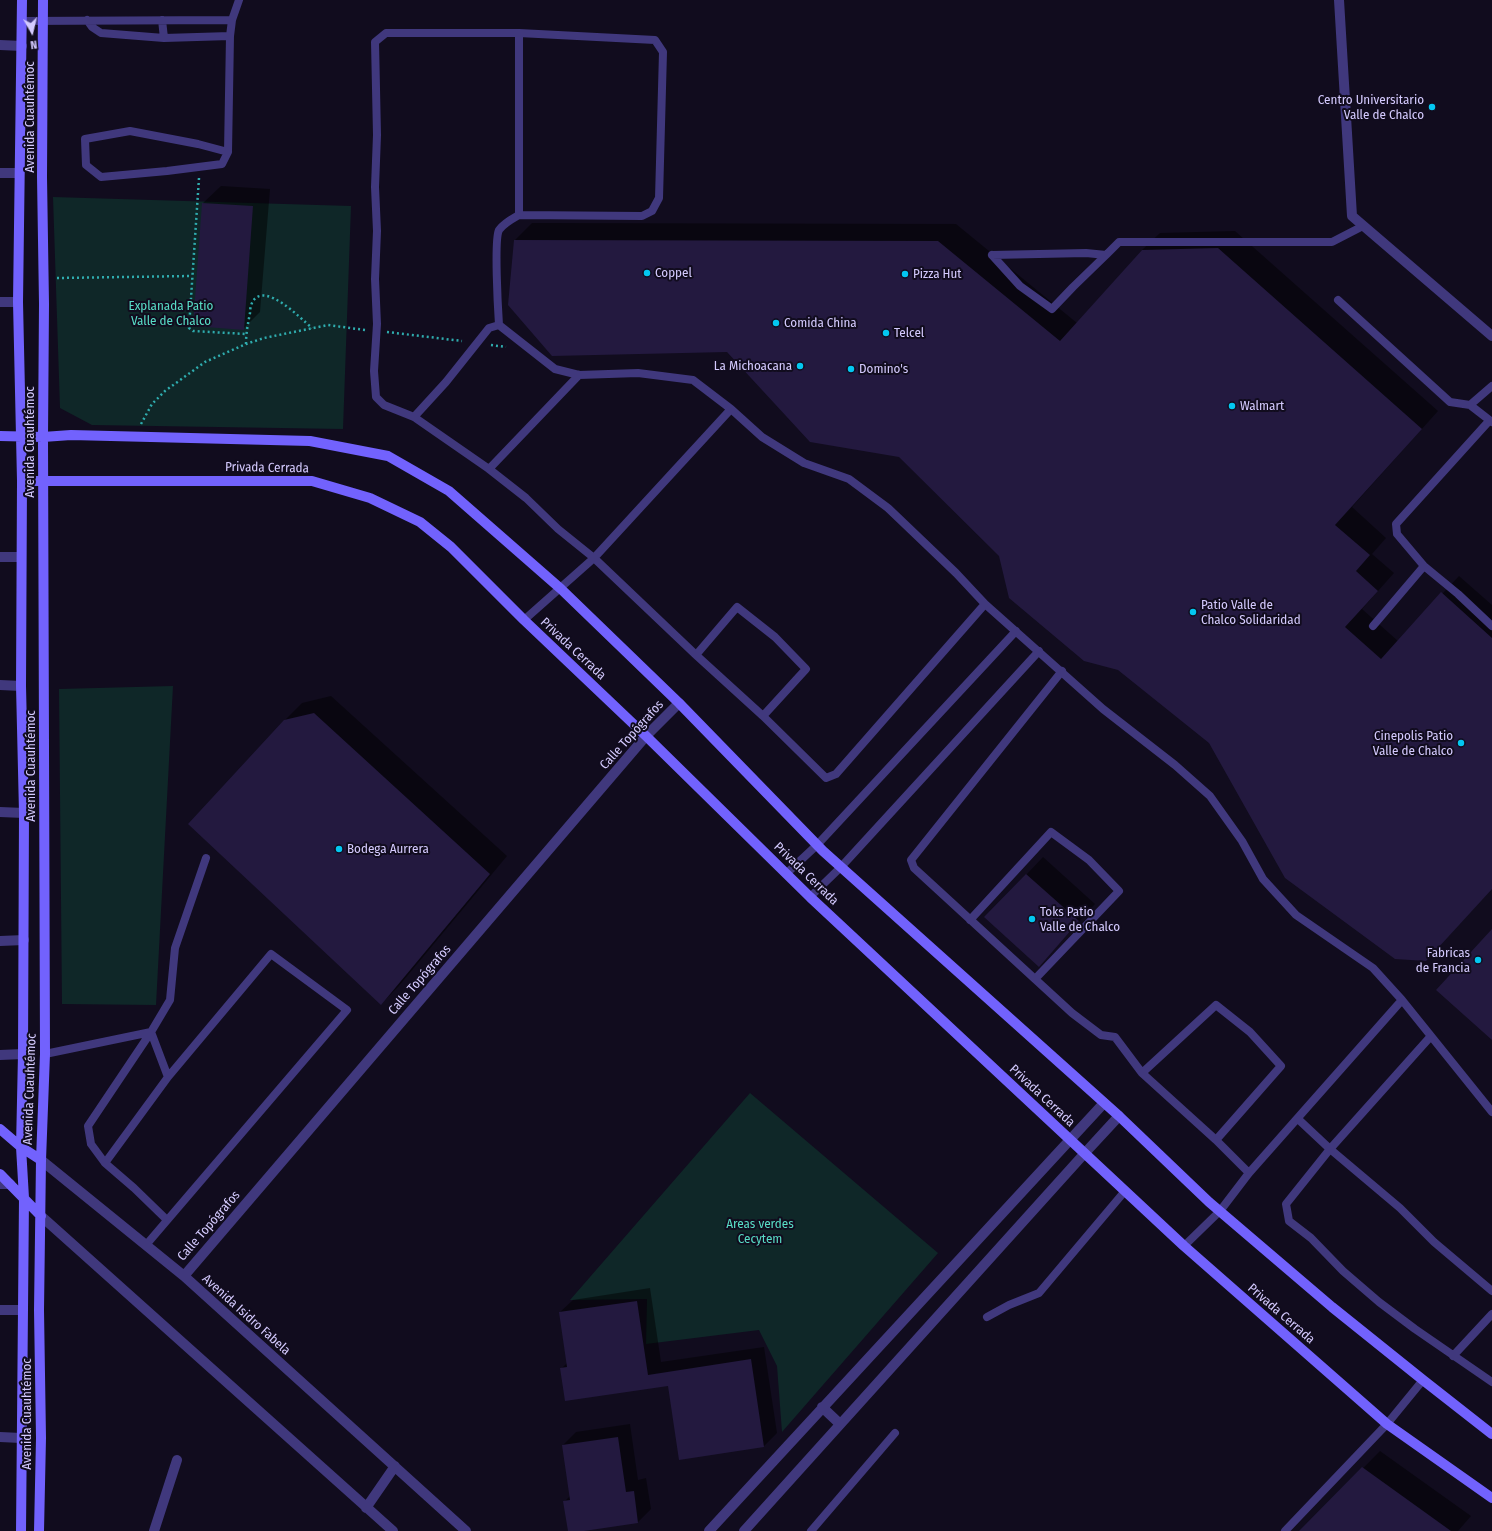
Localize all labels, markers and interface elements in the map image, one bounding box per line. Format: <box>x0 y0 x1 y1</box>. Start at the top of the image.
north arrow <box>12 12 52 52</box>
text: N <box>30 37 38 51</box>
street label: Avenida Cuauhtémoc <box>22 61 38 173</box>
place label: Centro Universitario Valle de Chalco <box>1318 92 1424 123</box>
marker: Centro Universitario Valle de Chalco <box>1427 102 1437 112</box>
place label: Coppel <box>655 265 692 281</box>
place label: Pizza Hut <box>913 266 962 282</box>
marker: Coppel <box>642 268 652 278</box>
marker: Pizza Hut <box>900 269 910 279</box>
park label: Explanada Patio Valle de Chalco <box>129 298 213 329</box>
place label: Comida China <box>784 315 857 331</box>
marker: Comida China <box>771 318 781 328</box>
place label: Telcel <box>894 325 924 341</box>
marker: Telcel <box>881 328 891 338</box>
place label: La Michoacana <box>714 358 792 374</box>
marker: La Michoacana <box>795 361 805 371</box>
place label: Domino's <box>859 361 908 377</box>
marker: Domino's <box>846 364 856 374</box>
street label: Avenida Cuauhtémoc <box>22 386 38 498</box>
place label: Walmart <box>1240 398 1284 414</box>
marker: Walmart <box>1227 401 1237 411</box>
street label: Privada Cerrada <box>225 459 309 477</box>
place label: Patio Valle de Chalco Solidaridad <box>1201 597 1301 628</box>
marker: Patio Valle de Chalco Solidaridad <box>1188 607 1198 617</box>
street label: Privada Cerrada <box>537 615 609 683</box>
street label: Calle Topógrafos <box>597 697 667 773</box>
street label: Avenida Cuauhtémoc <box>23 710 39 822</box>
place label: Cinepolis Patio Valle de Chalco <box>1373 728 1453 759</box>
marker: Cinepolis Patio Valle de Chalco <box>1456 738 1466 748</box>
street label: Privada Cerrada <box>770 839 842 909</box>
place label: Bodega Aurrera <box>347 841 429 857</box>
marker: Bodega Aurrera <box>334 844 344 854</box>
place label: Toks Patio Valle de Chalco <box>1040 904 1120 935</box>
marker: Toks Patio Valle de Chalco <box>1027 914 1037 924</box>
street label: Calle Topógrafos <box>385 942 455 1018</box>
place label: Fabricas de Francia <box>1416 945 1470 976</box>
marker: Fabricas de Francia <box>1473 955 1483 965</box>
street label: Avenida Cuauhtémoc <box>20 1033 40 1145</box>
street label: Privada Cerrada <box>1006 1062 1078 1130</box>
street label: Calle Topógrafos <box>174 1188 244 1264</box>
park label: Areas verdes Cecytem <box>726 1216 794 1247</box>
street label: Avenida Isidro Fabela <box>199 1271 293 1359</box>
street label: Privada Cerrada <box>1244 1281 1318 1347</box>
street label: Avenida Cuauhtémoc <box>19 1358 35 1470</box>

